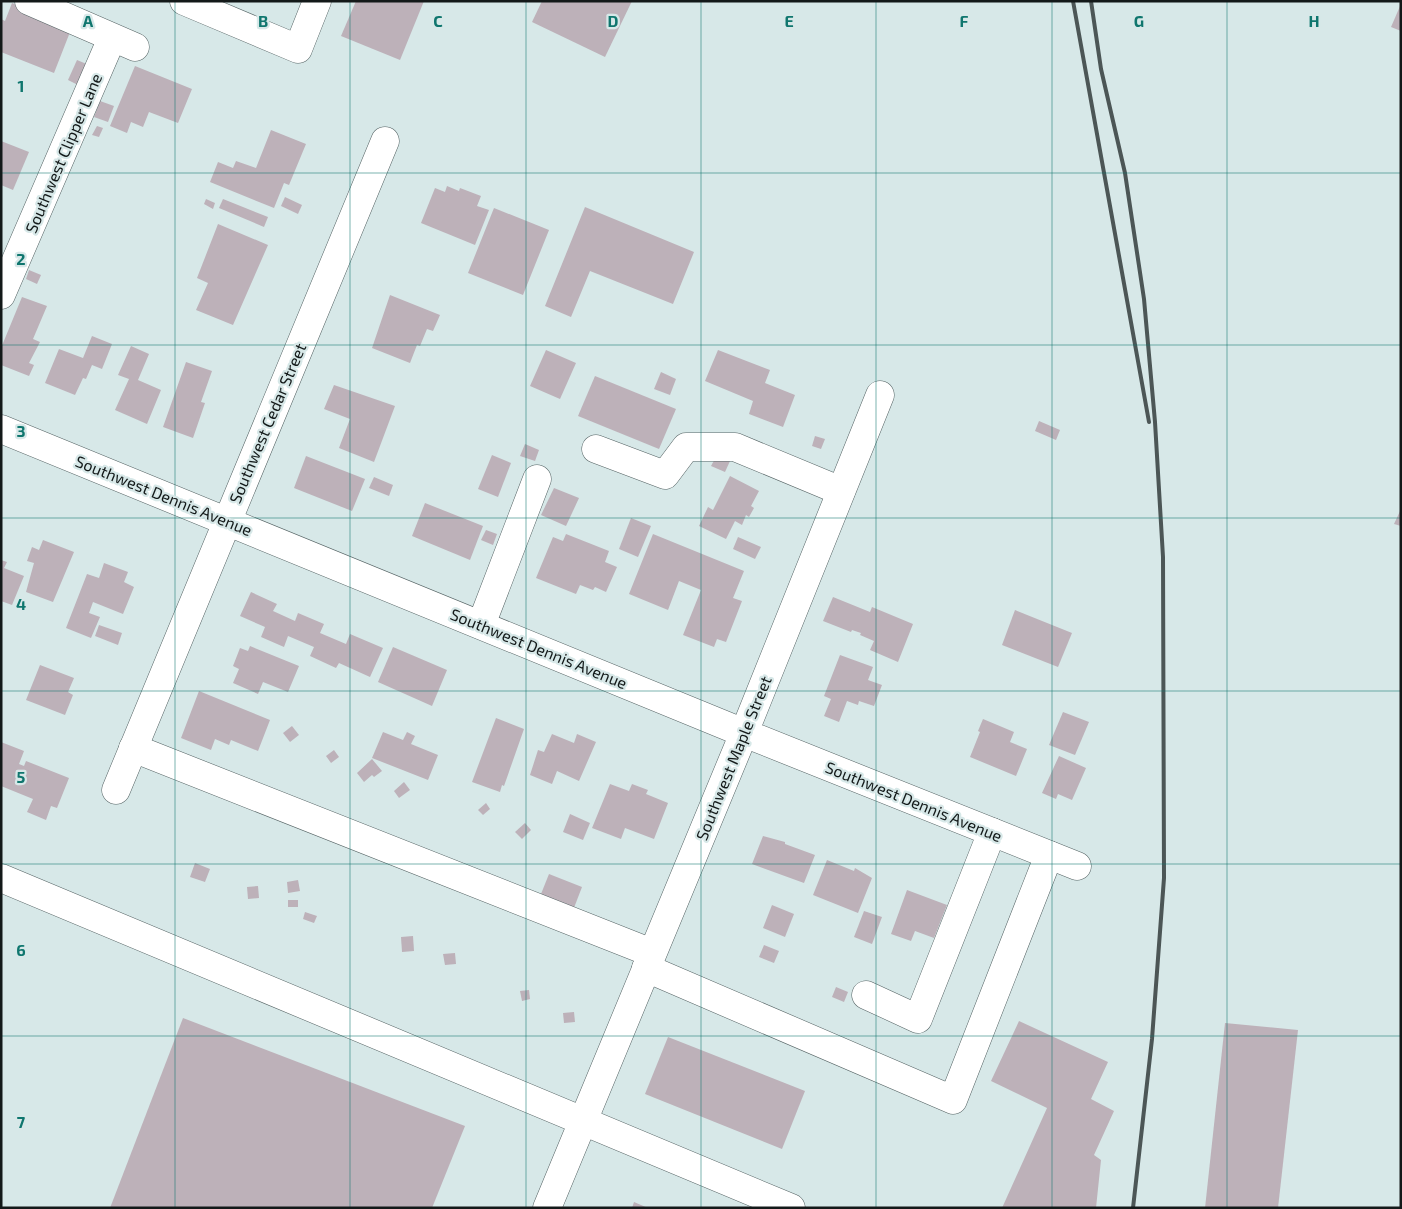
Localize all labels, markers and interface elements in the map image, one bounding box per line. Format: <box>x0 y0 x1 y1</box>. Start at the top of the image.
text: A <box>83 11 94 30</box>
text: B <box>258 11 268 30</box>
text: C <box>433 11 443 30</box>
text: D <box>608 11 619 30</box>
text: E <box>784 11 794 30</box>
text: F <box>960 11 969 30</box>
text: G <box>1134 11 1144 30</box>
text: H <box>1308 11 1320 30</box>
street label: Southwest Clipper Lane <box>21 70 105 236</box>
text: 1 <box>18 76 24 95</box>
text: 2 <box>16 249 26 268</box>
street label: Southwest Cedar Street <box>225 340 309 506</box>
text: 3 <box>16 421 26 440</box>
street label: Southwest Dennis Avenue <box>73 451 255 539</box>
text: 4 <box>16 594 26 613</box>
street label: Southwest Dennis Avenue <box>448 604 630 692</box>
street label: Southwest Maple Street <box>691 673 775 843</box>
street label: Southwest Dennis Avenue <box>823 757 1005 845</box>
text: 5 <box>17 767 26 786</box>
text: 6 <box>16 940 26 959</box>
text: 7 <box>17 1112 26 1131</box>

